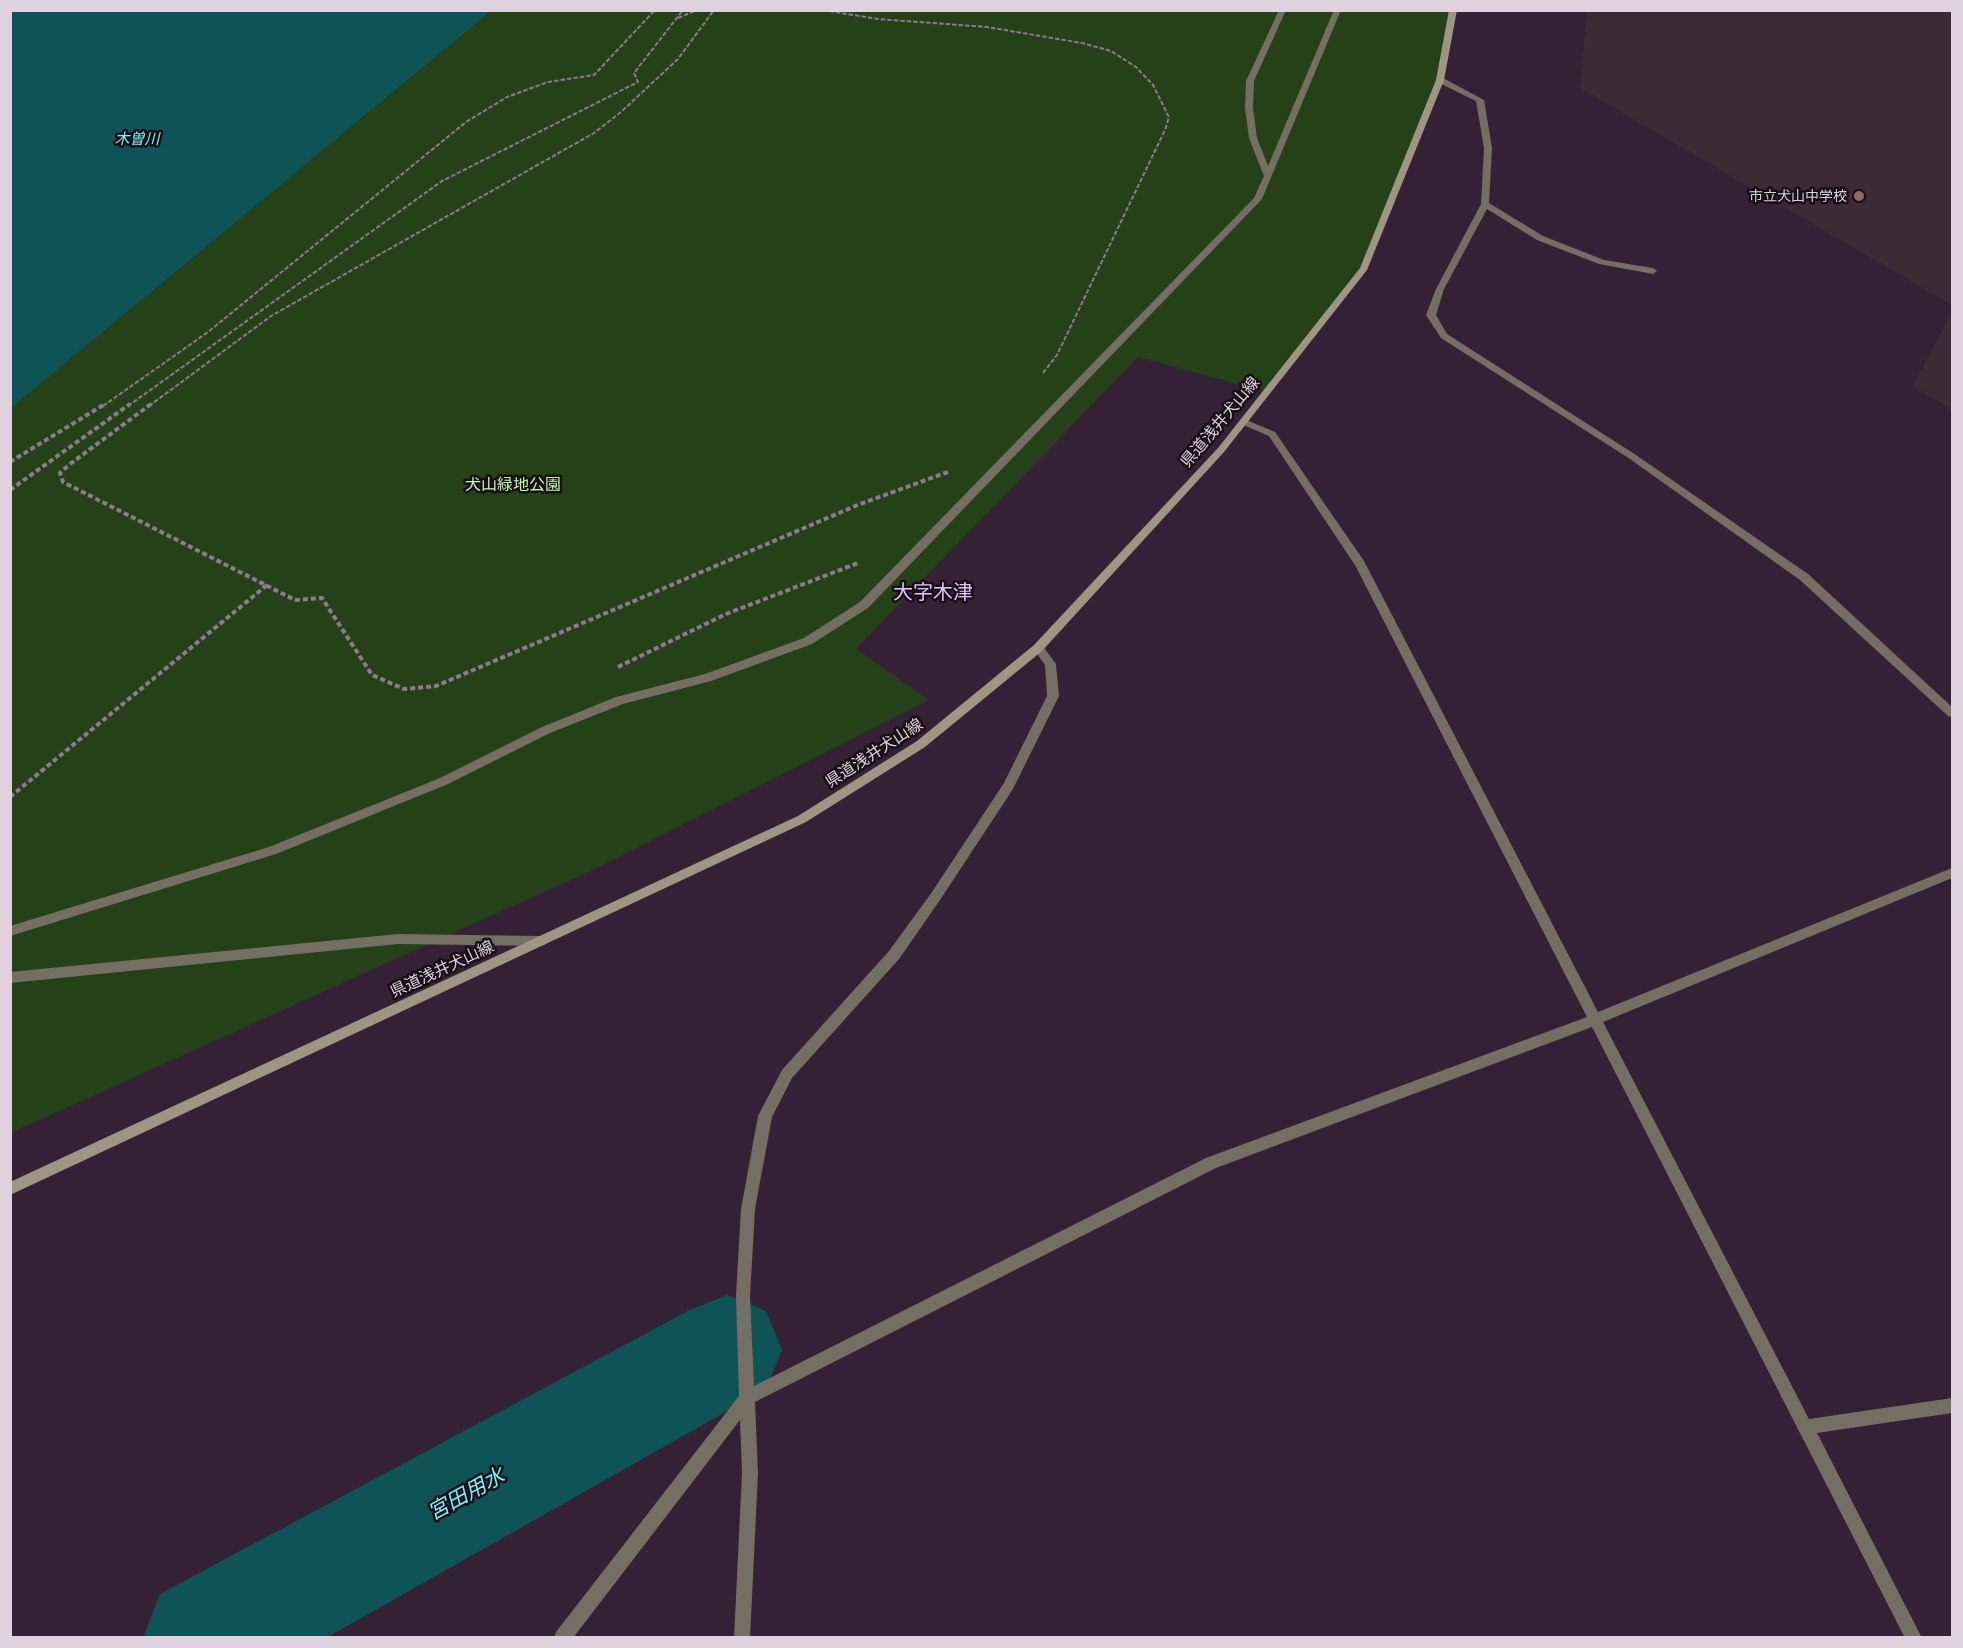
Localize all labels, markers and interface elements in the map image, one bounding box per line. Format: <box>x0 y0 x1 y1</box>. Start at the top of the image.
water label: 木曽川 <box>115 130 159 148</box>
place label: 市立犬山中学校 <box>1749 188 1847 204</box>
marker: 市立犬山中学校 <box>1852 189 1866 203</box>
street label: 県道浅井犬山線 <box>1177 373 1263 471</box>
park label: 犬山緑地公園 <box>465 475 561 495</box>
district label: 大字木津 <box>893 580 973 604</box>
street label: 県道浅井犬山線 <box>822 714 926 792</box>
street label: 県道浅井犬山線 <box>387 937 497 1001</box>
water label: 宮田用水 <box>423 1463 509 1525</box>

